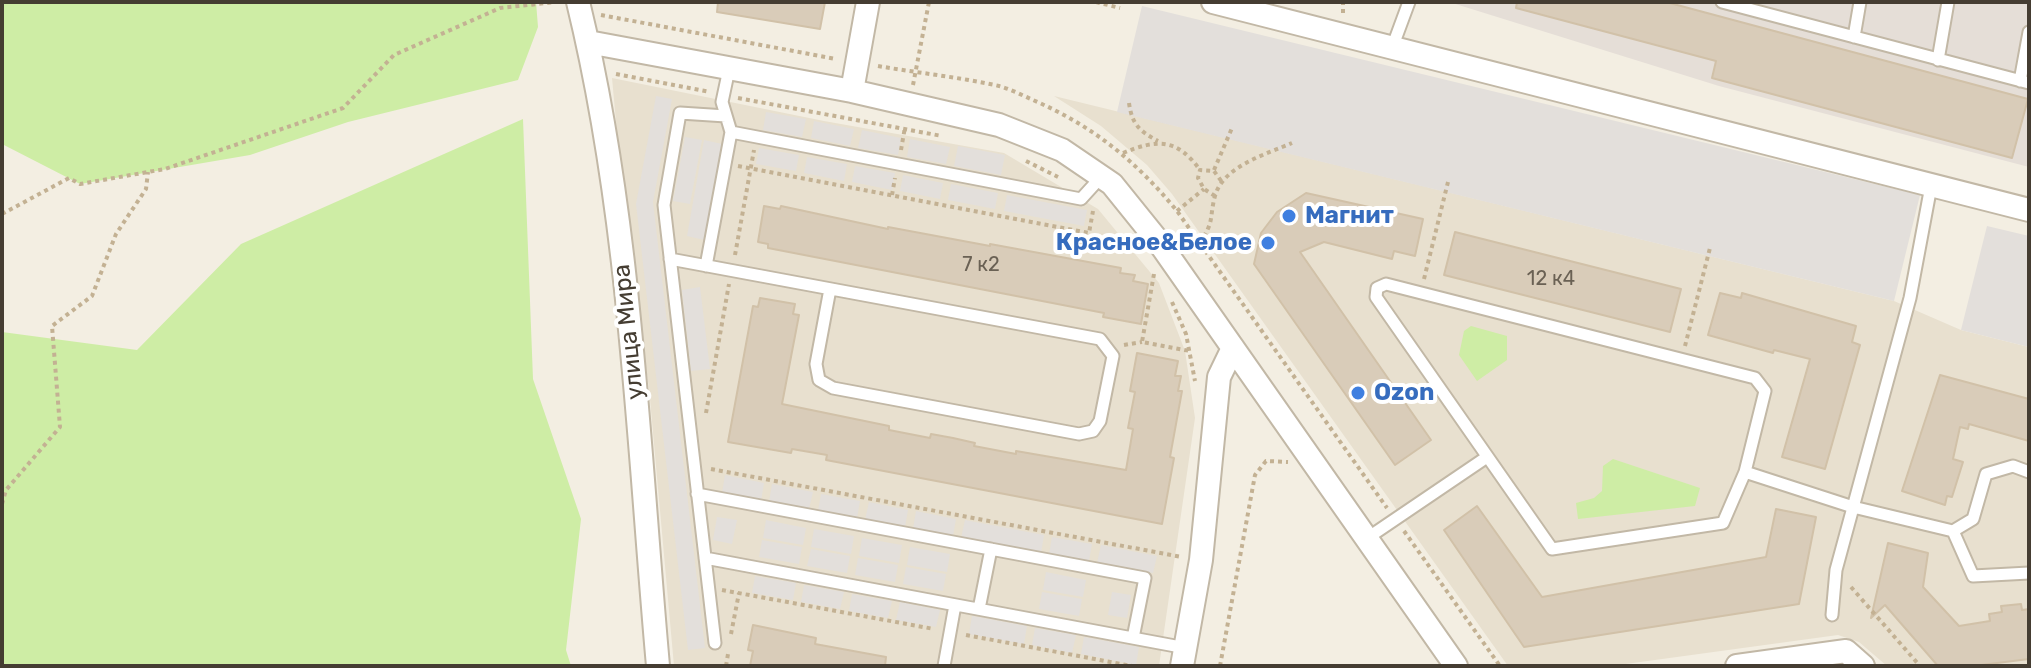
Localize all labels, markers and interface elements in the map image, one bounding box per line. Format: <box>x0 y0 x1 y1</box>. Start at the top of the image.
place label: Магнит <box>1305 202 1394 230</box>
marker: Магнит <box>1280 207 1298 225</box>
place label: Красное&Белое <box>1056 229 1252 257</box>
marker: Красное&Белое <box>1259 234 1277 252</box>
house number: 7 к2 <box>962 253 1000 277</box>
street label: улица Мира <box>608 263 650 401</box>
house number: 12 к4 <box>1527 267 1575 291</box>
place label: Ozon <box>1374 379 1434 407</box>
marker: Ozon <box>1349 384 1367 402</box>

